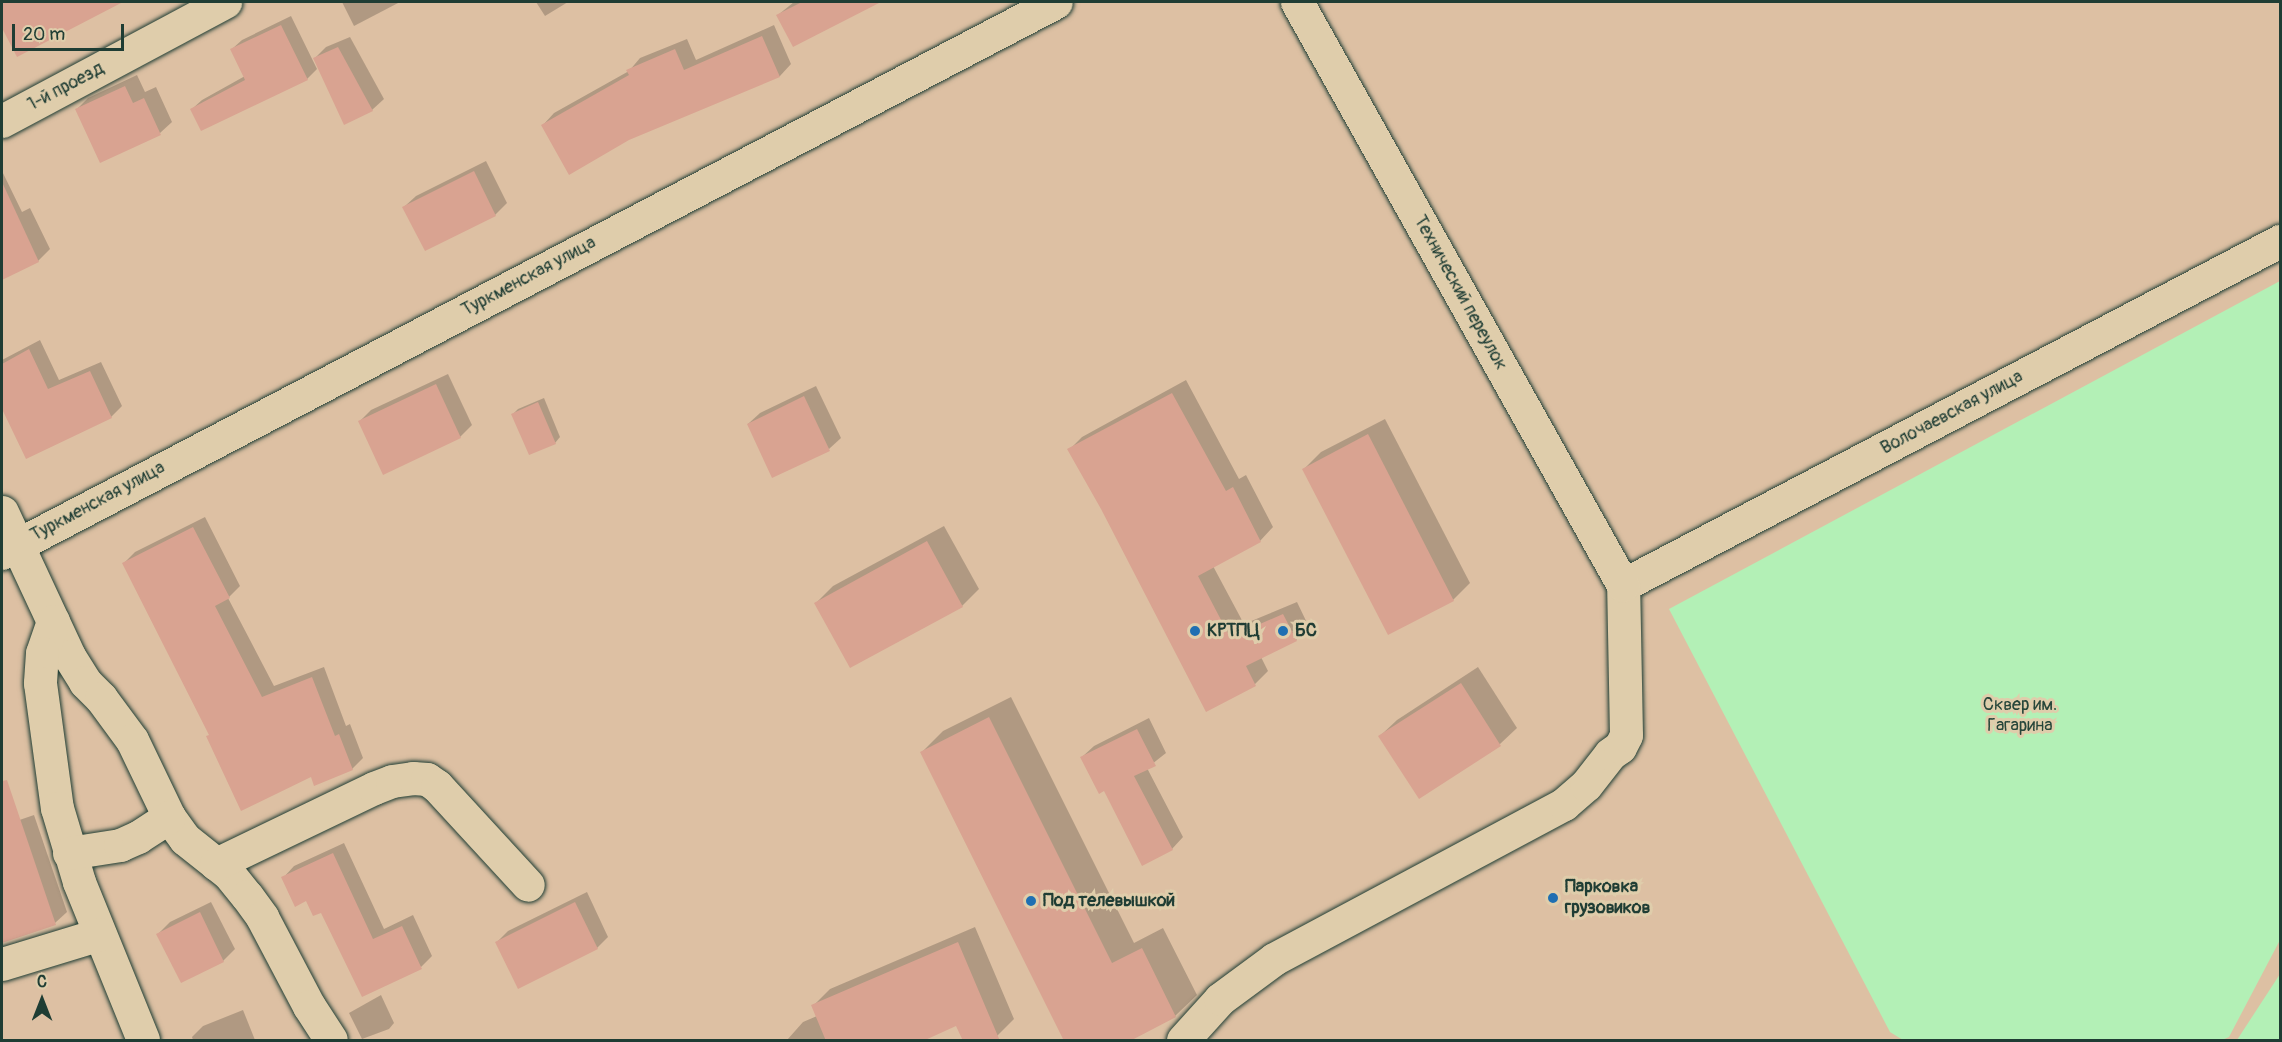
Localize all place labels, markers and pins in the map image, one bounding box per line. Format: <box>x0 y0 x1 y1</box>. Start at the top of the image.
place label: КРТПЦ <box>1207 620 1260 642</box>
place label: БС <box>1295 620 1317 642</box>
marker: КРТПЦ <box>1188 624 1202 638</box>
marker: БС <box>1276 624 1290 638</box>
place label: Парковка грузовиков <box>1565 877 1650 920</box>
place label: Под телевышкой <box>1043 890 1175 912</box>
marker: Парковка грузовиков <box>1546 891 1560 905</box>
marker: Под телевышкой <box>1024 894 1038 908</box>

